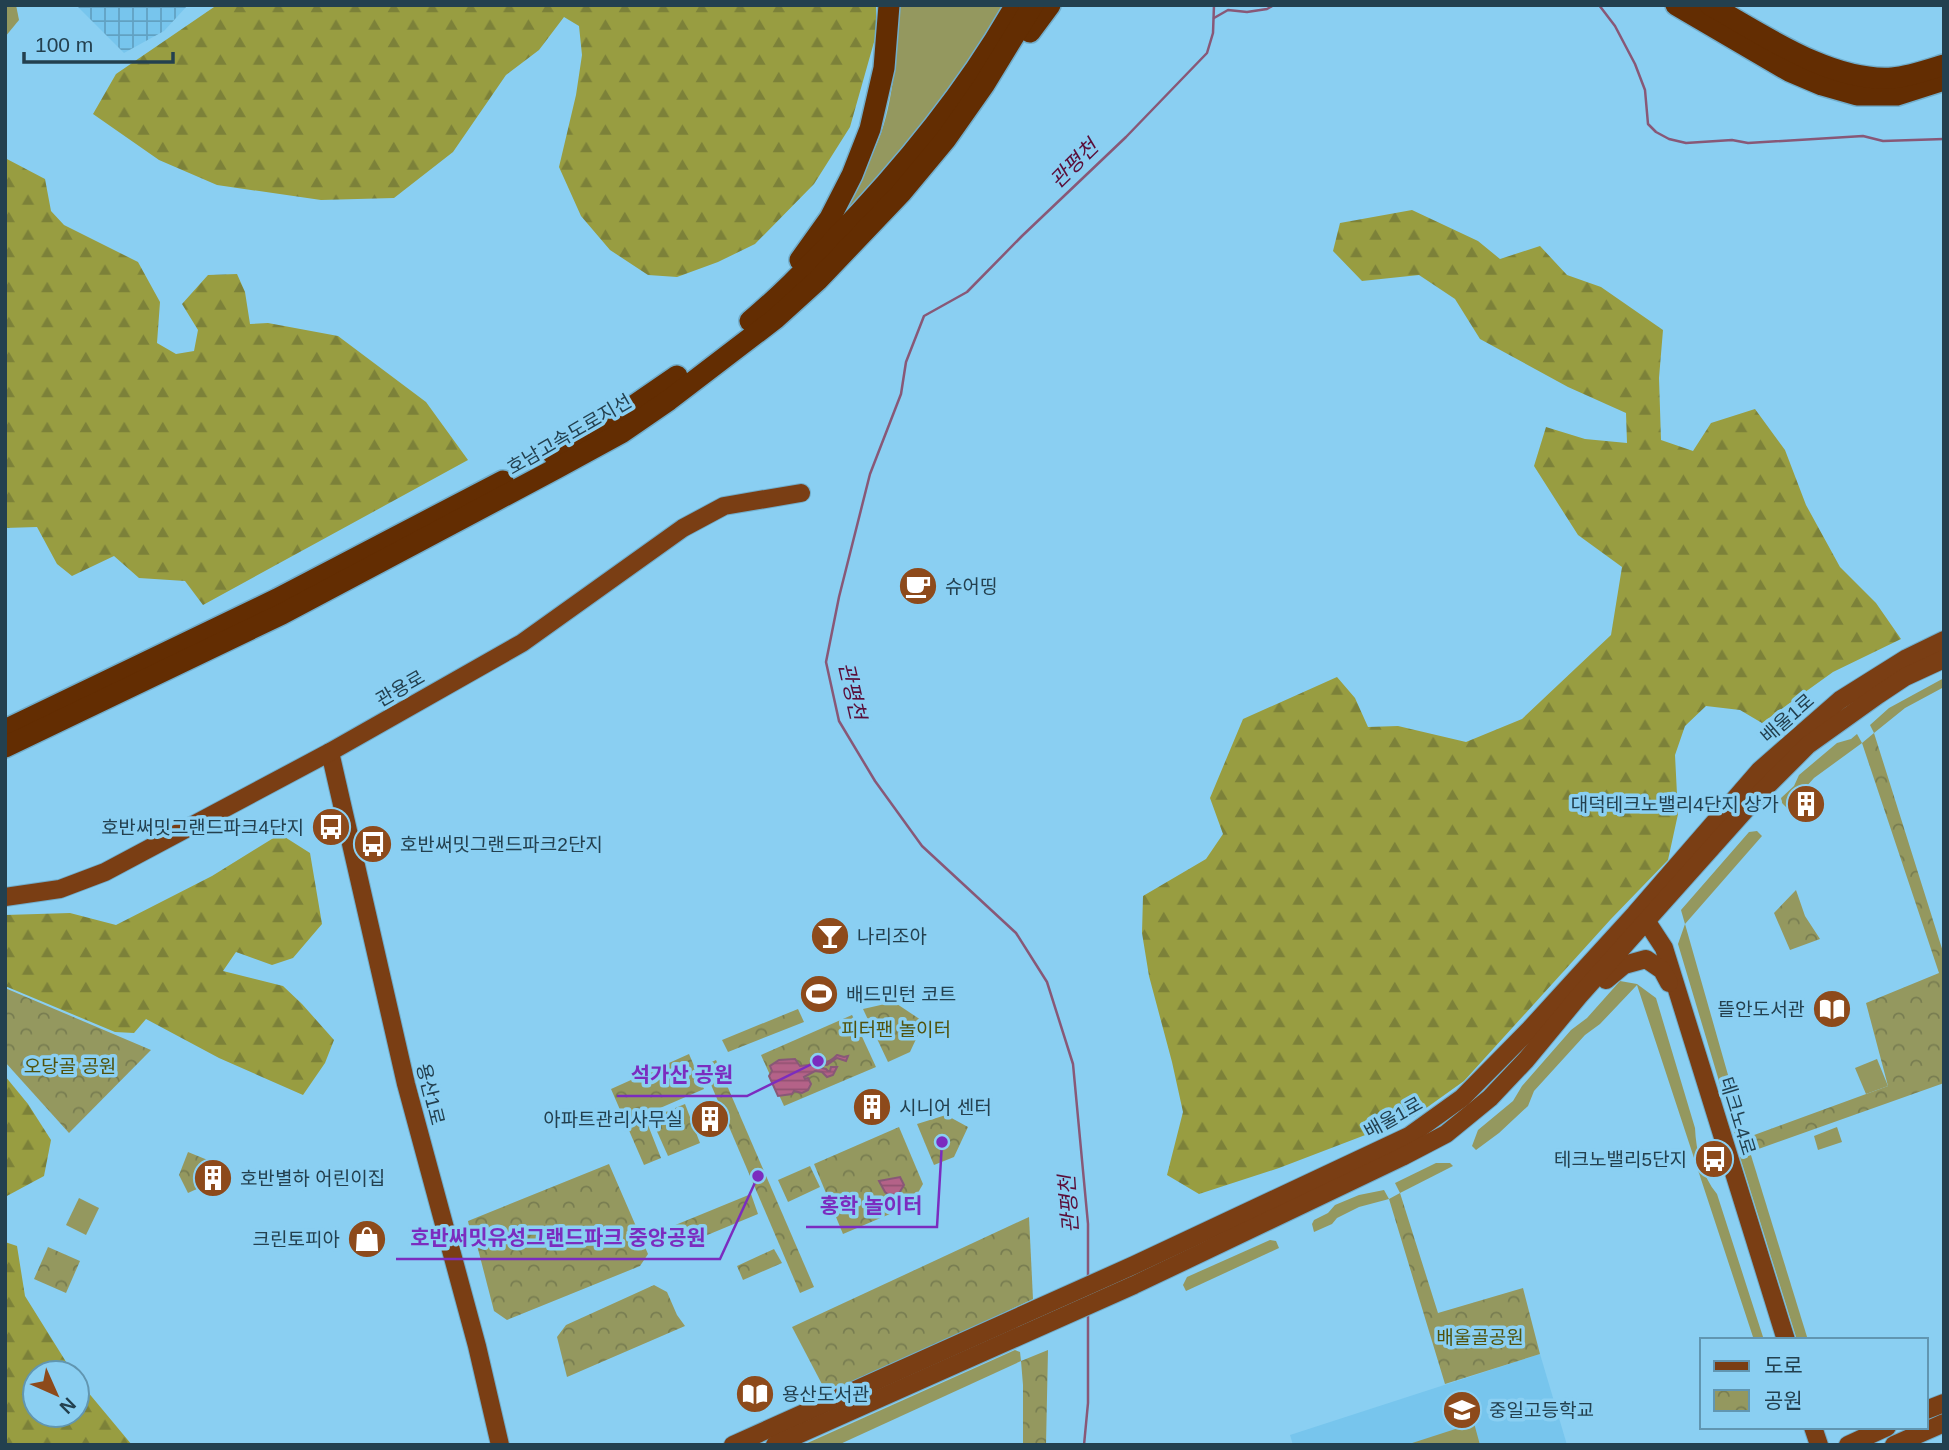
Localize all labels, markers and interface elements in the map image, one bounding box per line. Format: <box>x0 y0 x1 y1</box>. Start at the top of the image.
scale bar <box>24 21 173 65</box>
text: 100 m <box>35 33 93 56</box>
water label: 관평천 <box>1045 133 1104 192</box>
street label: 호남고속도로지선 <box>503 390 635 478</box>
cafe icon: 슈어띵 <box>897 565 939 607</box>
place label: 슈어띵 <box>945 576 997 597</box>
water label: 관평천 <box>835 660 871 724</box>
street label: 관용로 <box>372 666 428 711</box>
street label: 배울1로 <box>1757 690 1818 747</box>
building icon: 대덕테크노밸리4단지 상가 <box>1785 783 1827 825</box>
place label: 대덕테크노밸리4단지 상가 <box>1571 794 1779 815</box>
bus stop icon: 호반써밋그랜드파크4단지 <box>310 806 352 848</box>
place label: 호반써밋그랜드파크4단지 <box>101 817 304 838</box>
bus stop icon: 호반써밋그랜드파크2단지 <box>352 823 394 865</box>
place label: 호반써밋그랜드파크2단지 <box>400 834 603 855</box>
bar icon: 나리조아 <box>809 915 851 957</box>
place label: 나리조아 <box>857 926 927 947</box>
sports icon: 배드민턴 코트 <box>798 973 840 1015</box>
place label: 배드민턴 코트 <box>846 984 956 1005</box>
library icon: 뜰안도서관 <box>1811 988 1853 1030</box>
place label: 뜰안도서관 <box>1718 999 1805 1020</box>
park label: 피터팬 놀이터 <box>841 1019 951 1040</box>
callout: 석가산 공원 <box>617 1054 747 1096</box>
park label: 오당골 공원 <box>24 1056 116 1077</box>
street label: 용산1로 <box>413 1061 448 1127</box>
text: 석가산 공원 <box>631 1063 733 1086</box>
street label: 테크노4로 <box>1716 1075 1759 1158</box>
building icon: 시니어 센터 <box>851 1086 893 1128</box>
street label: 배울1로 <box>1361 1093 1426 1142</box>
place label: 시니어 센터 <box>899 1097 992 1118</box>
building icon: 아파트관리사무실 <box>689 1098 731 1140</box>
place label: 아파트관리사무실 <box>543 1109 683 1130</box>
bus stop icon: 테크노밸리5단지 <box>1693 1138 1735 1180</box>
place label: 테크노밸리5단지 <box>1554 1149 1687 1170</box>
building icon: 호반별하 어린이집 <box>192 1157 234 1199</box>
place label: 호반별하 어린이집 <box>240 1168 385 1189</box>
water label: 관평천 <box>1055 1172 1082 1234</box>
callout: 홍학 놀이터 <box>806 1185 937 1227</box>
text: 홍학 놀이터 <box>820 1194 922 1217</box>
callout: 호반써밋유성그랜드파크 중앙공원 <box>396 1217 720 1259</box>
shop icon: 크린토피아 <box>346 1218 388 1260</box>
text: 호반써밋유성그랜드파크 중앙공원 <box>410 1226 706 1249</box>
place label: 크린토피아 <box>253 1229 340 1250</box>
park label: 배울골공원 <box>1436 1327 1524 1348</box>
legend <box>1700 1338 1928 1429</box>
text: 도로 <box>1764 1354 1803 1377</box>
north arrow <box>21 1359 91 1429</box>
library icon: 용산도서관 <box>734 1373 776 1415</box>
place label: 용산도서관 <box>782 1384 869 1405</box>
school or university icon: 중일고등학교 <box>1441 1389 1483 1431</box>
text: 공원 <box>1764 1389 1803 1412</box>
text: N <box>55 1393 80 1418</box>
place label: 중일고등학교 <box>1489 1400 1594 1421</box>

